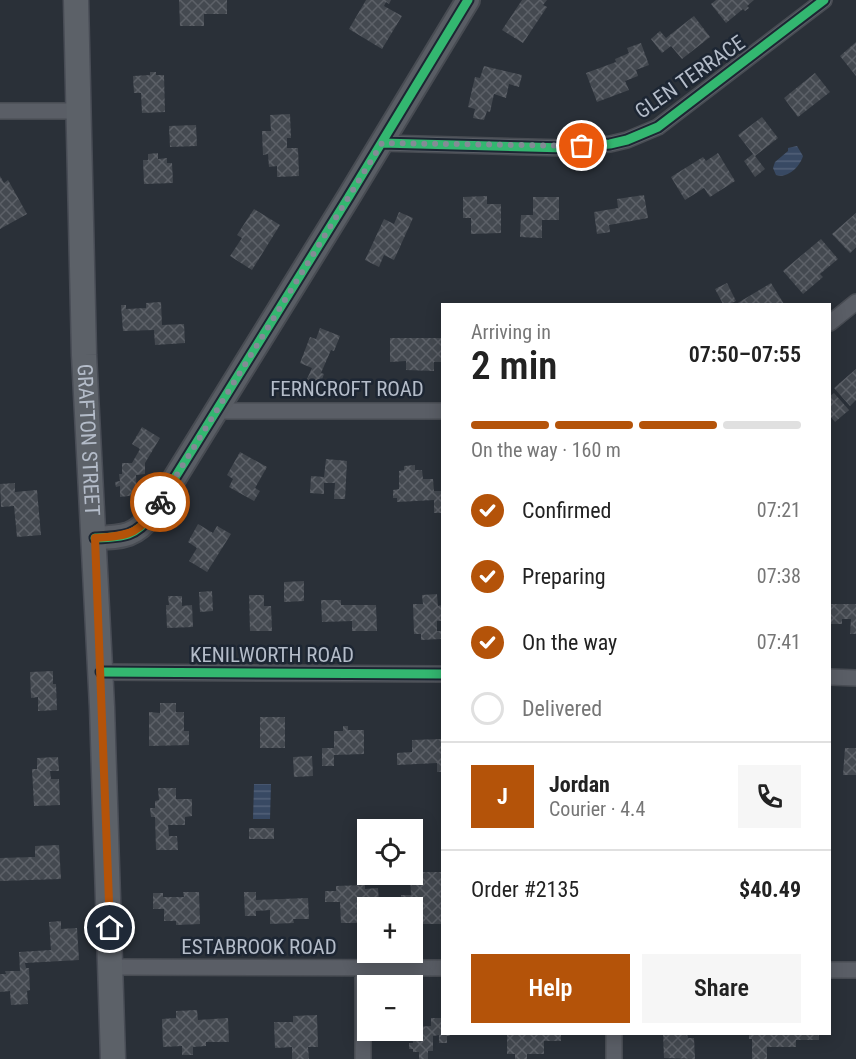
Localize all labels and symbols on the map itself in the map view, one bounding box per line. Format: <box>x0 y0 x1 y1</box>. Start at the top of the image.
street label: GLEN TERRACE <box>631 30 749 124</box>
pin <box>556 120 607 171</box>
street label: GRAFTON STREET <box>72 363 104 516</box>
street label: FERNCROFT ROAD <box>270 377 424 401</box>
courier <box>130 472 190 532</box>
street label: KENILWORTH ROAD <box>190 643 354 667</box>
pin <box>84 902 135 953</box>
street label: ESTABROOK ROAD <box>181 935 337 959</box>

